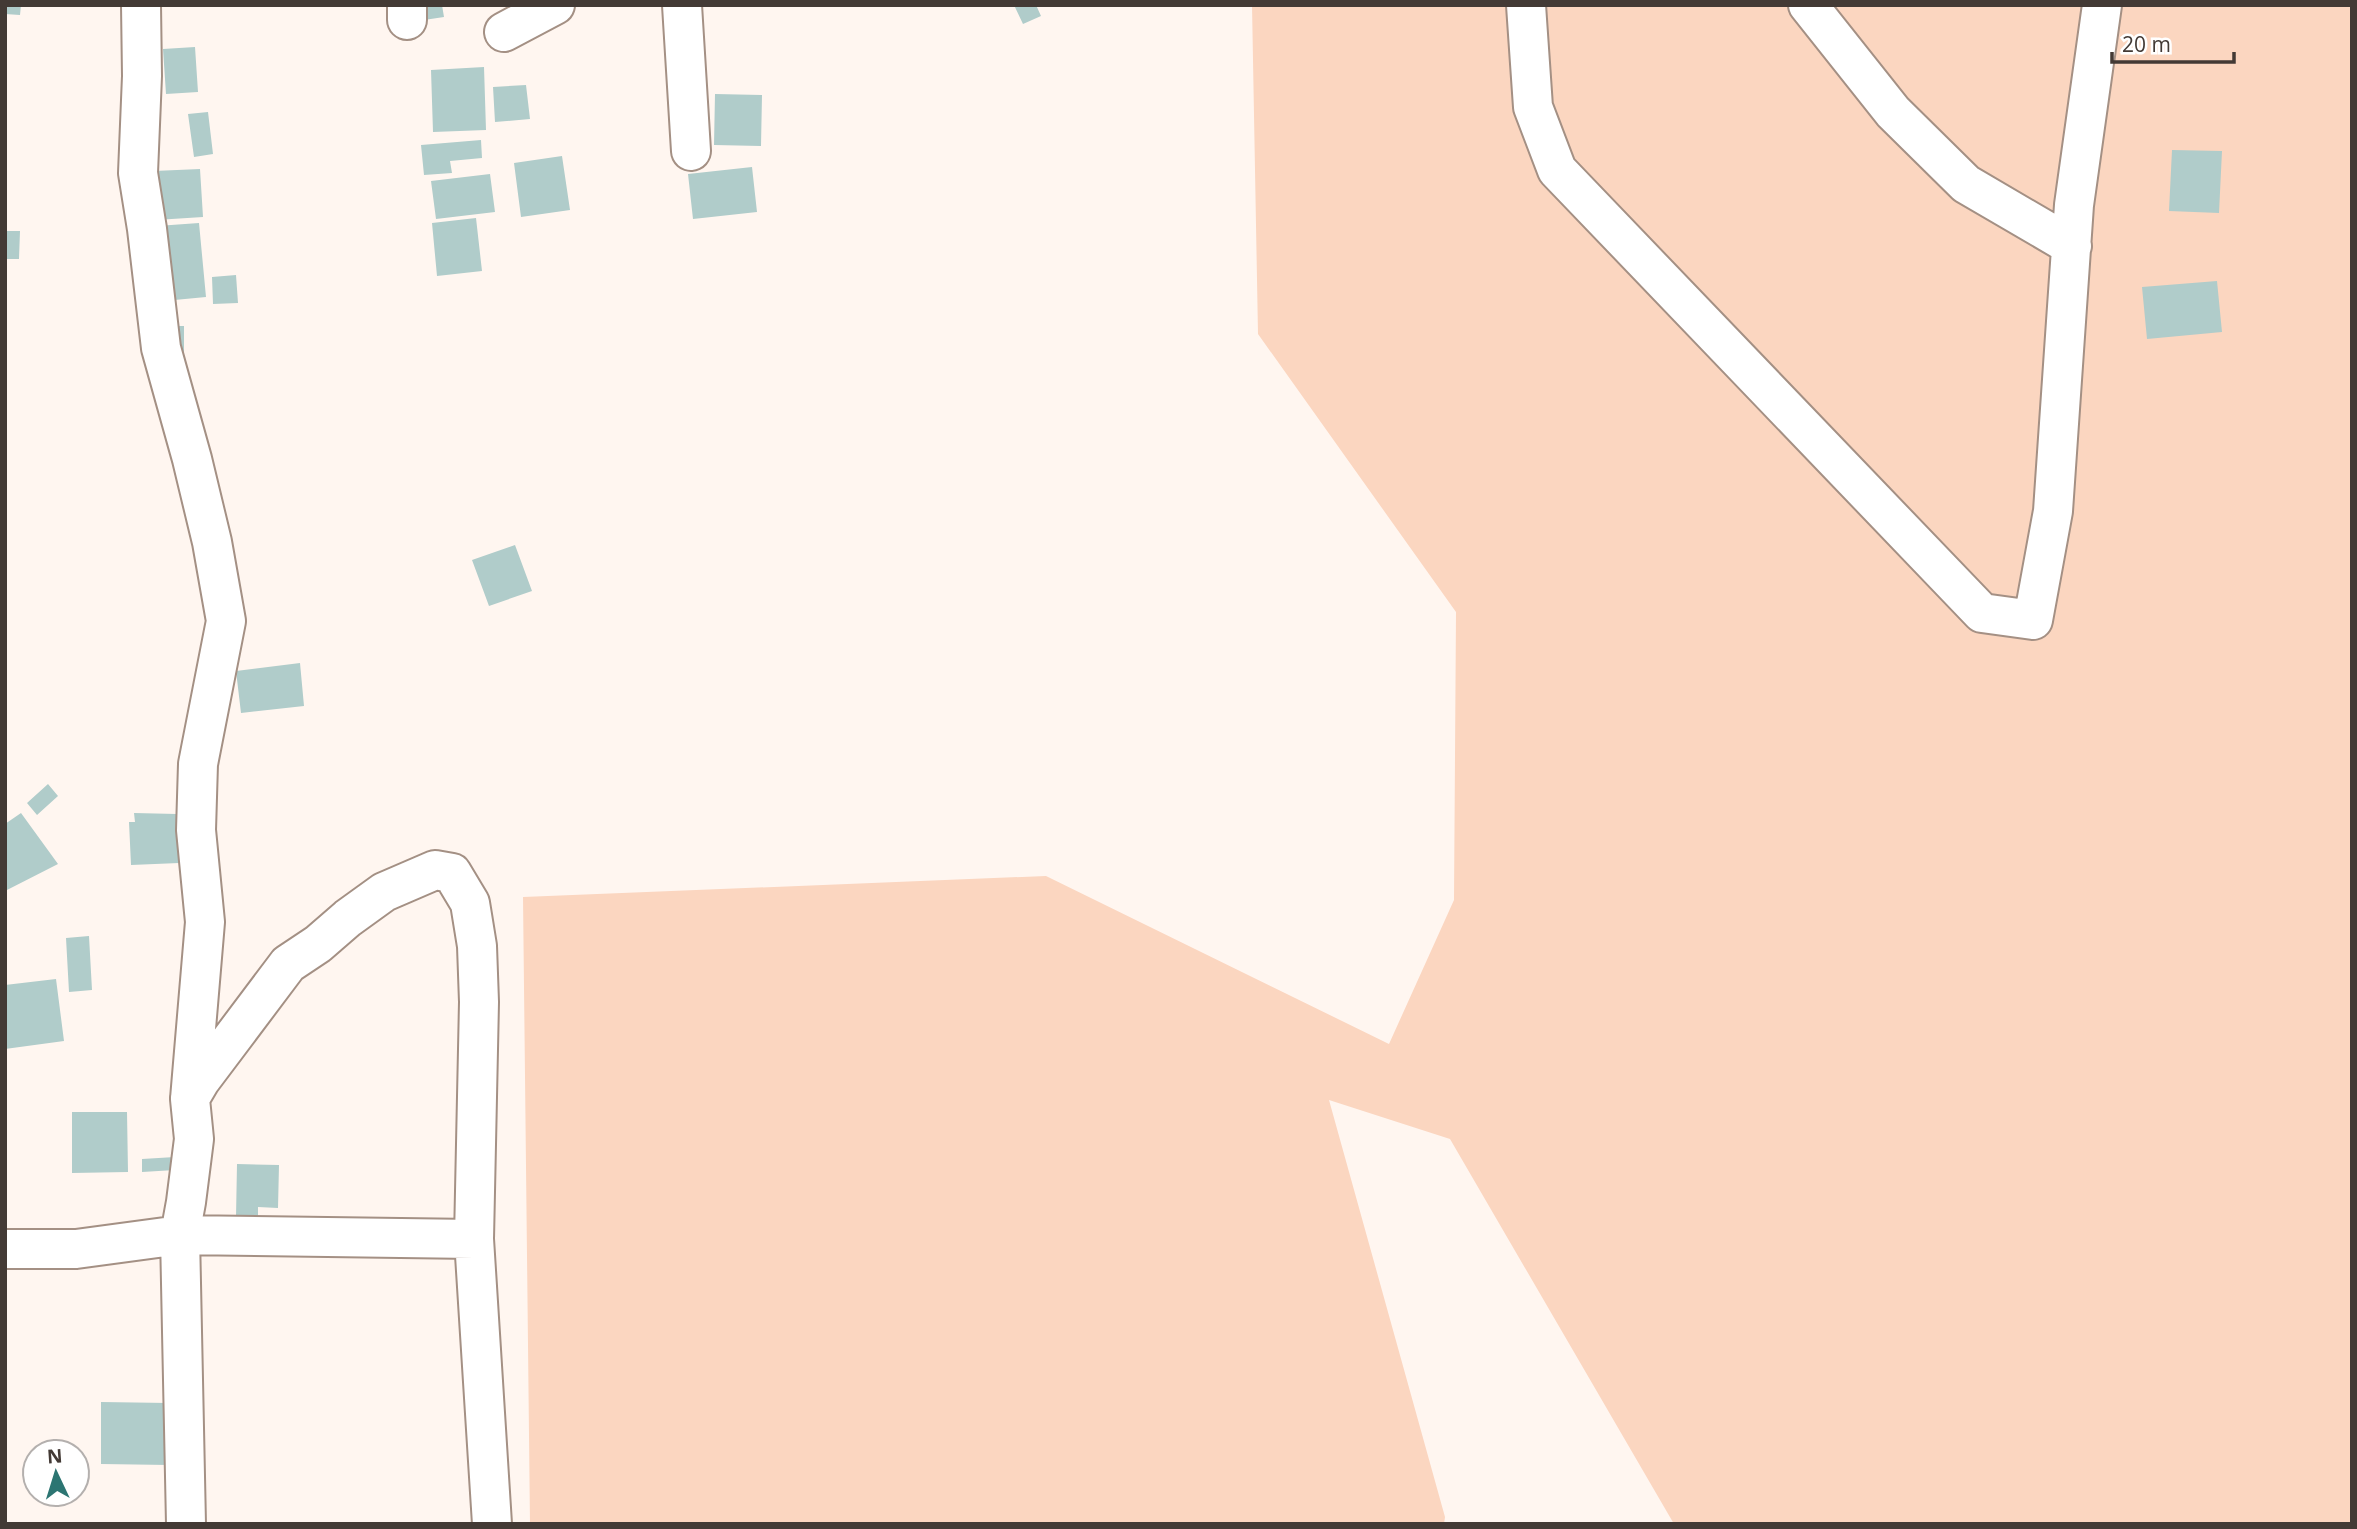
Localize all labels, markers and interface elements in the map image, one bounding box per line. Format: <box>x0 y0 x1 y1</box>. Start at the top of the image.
scale bar <box>2112 21 2234 65</box>
text: 20 m <box>2122 30 2171 58</box>
north arrow <box>21 1438 91 1508</box>
text: N <box>46 1443 63 1470</box>

